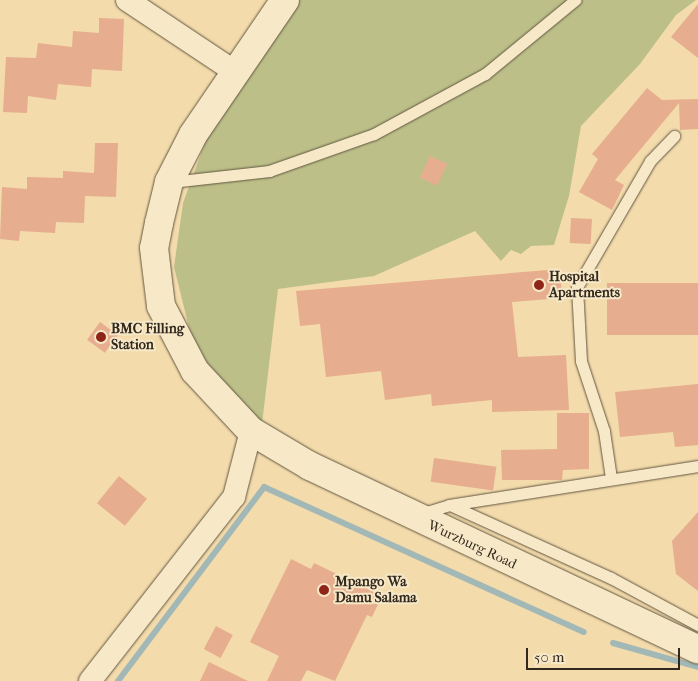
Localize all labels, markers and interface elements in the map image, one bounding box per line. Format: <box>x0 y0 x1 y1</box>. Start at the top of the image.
place label: Hospital Apartments <box>549 269 620 302</box>
marker: Hospital Apartments <box>533 279 545 291</box>
place label: BMC Filling Station <box>111 321 184 354</box>
marker: BMC Filling Station <box>95 331 107 343</box>
street label: Wurzburg Road <box>425 517 519 573</box>
place label: Mpango Wa Damu Salama <box>335 574 417 606</box>
marker: Mpango Wa Damu Salama <box>317 583 331 597</box>
scale bar <box>528 638 682 670</box>
text: 50 m <box>534 648 564 666</box>

